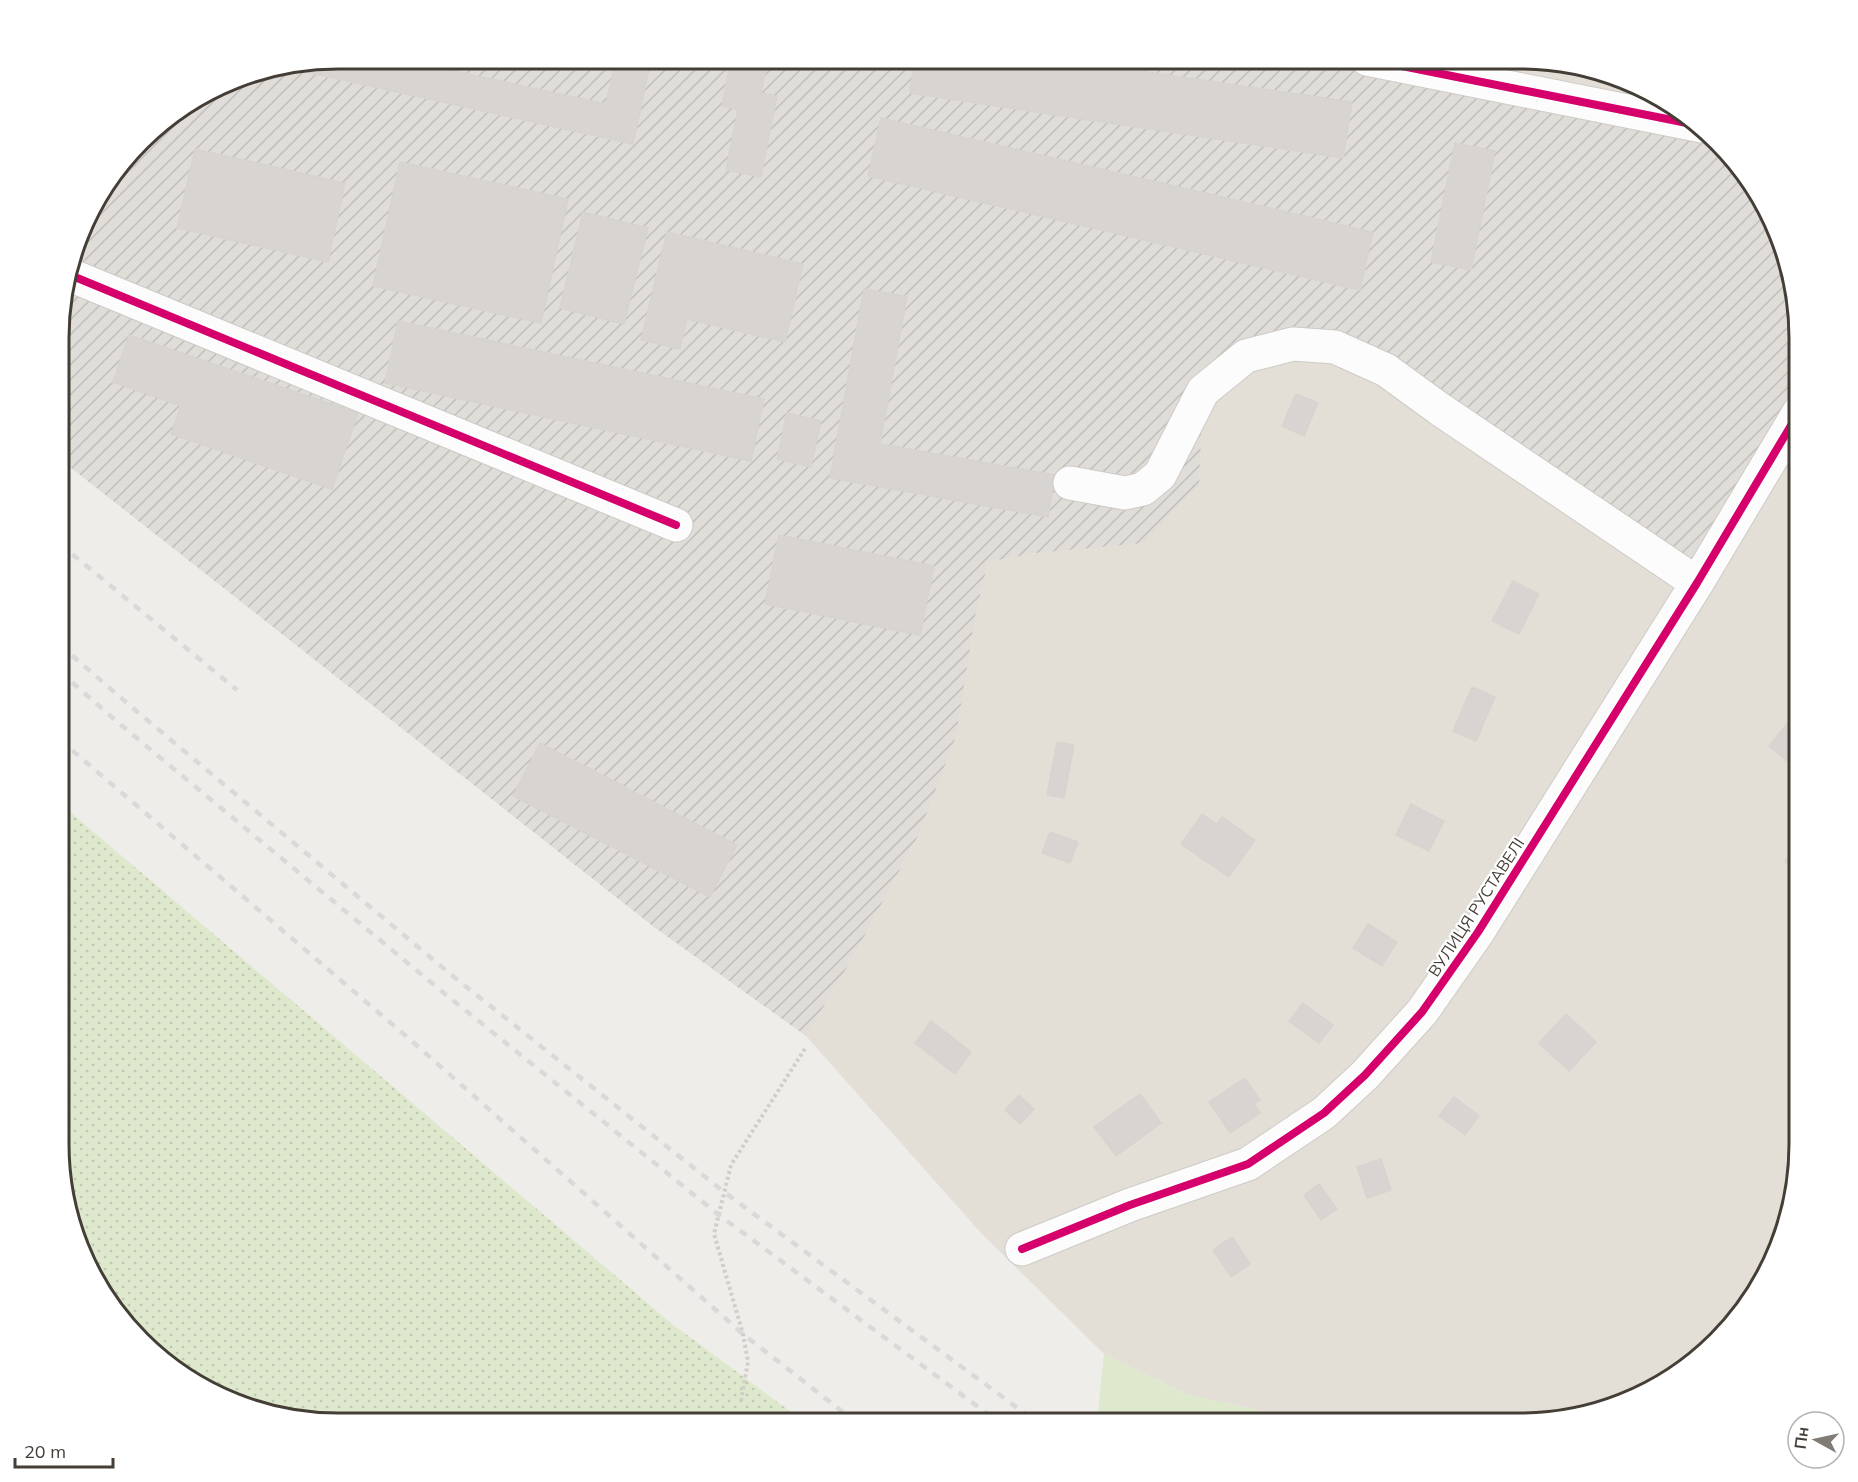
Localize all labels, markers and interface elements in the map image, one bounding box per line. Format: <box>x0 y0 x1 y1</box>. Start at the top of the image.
street label: ВУЛИЦЯ РУСТАВЕЛІ <box>1424 834 1528 980</box>
north arrow <box>1786 1410 1846 1470</box>
text: Пн <box>1790 1426 1813 1450</box>
scale bar <box>15 1431 112 1469</box>
text: 20 m <box>24 1440 66 1463</box>

